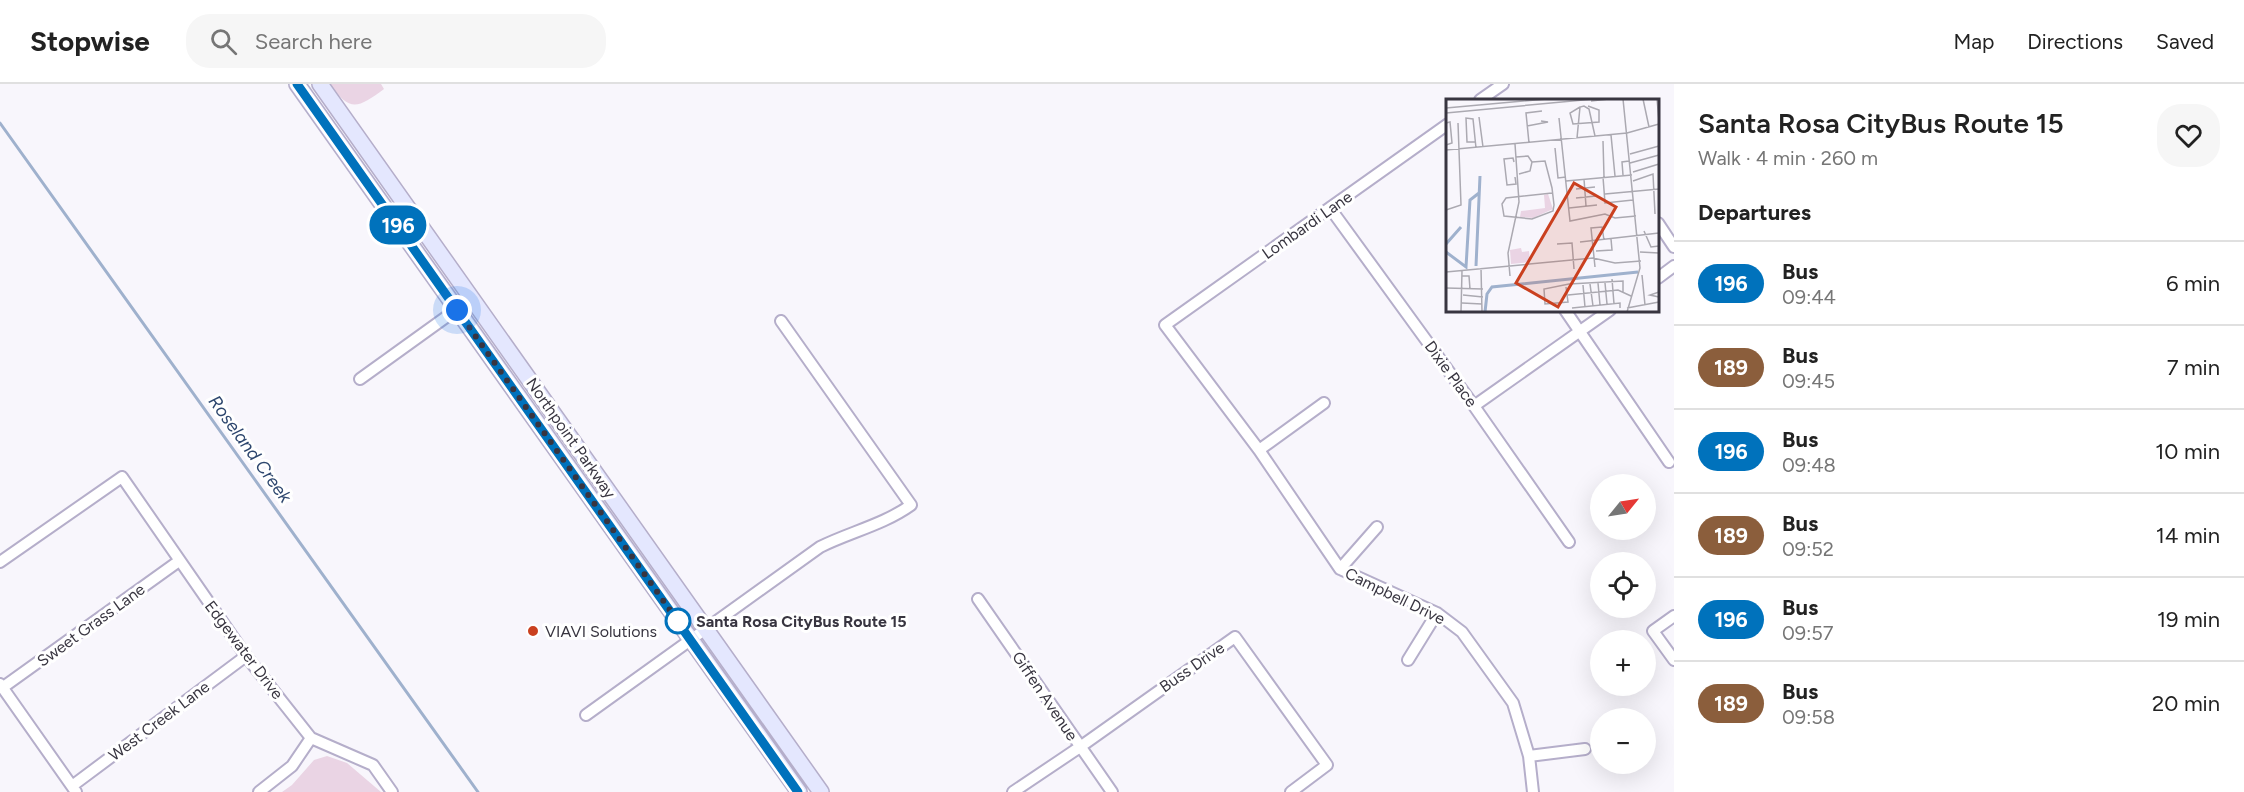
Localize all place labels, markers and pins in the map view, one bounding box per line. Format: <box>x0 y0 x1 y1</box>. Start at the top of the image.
marker: Santa Rosa CityBus Route 15 <box>665 608 691 634</box>
place label: Santa Rosa CityBus Route 15 <box>696 612 907 631</box>
place label: VIAVI Solutions <box>545 622 657 641</box>
marker: VIAVI Solutions <box>526 624 540 638</box>

